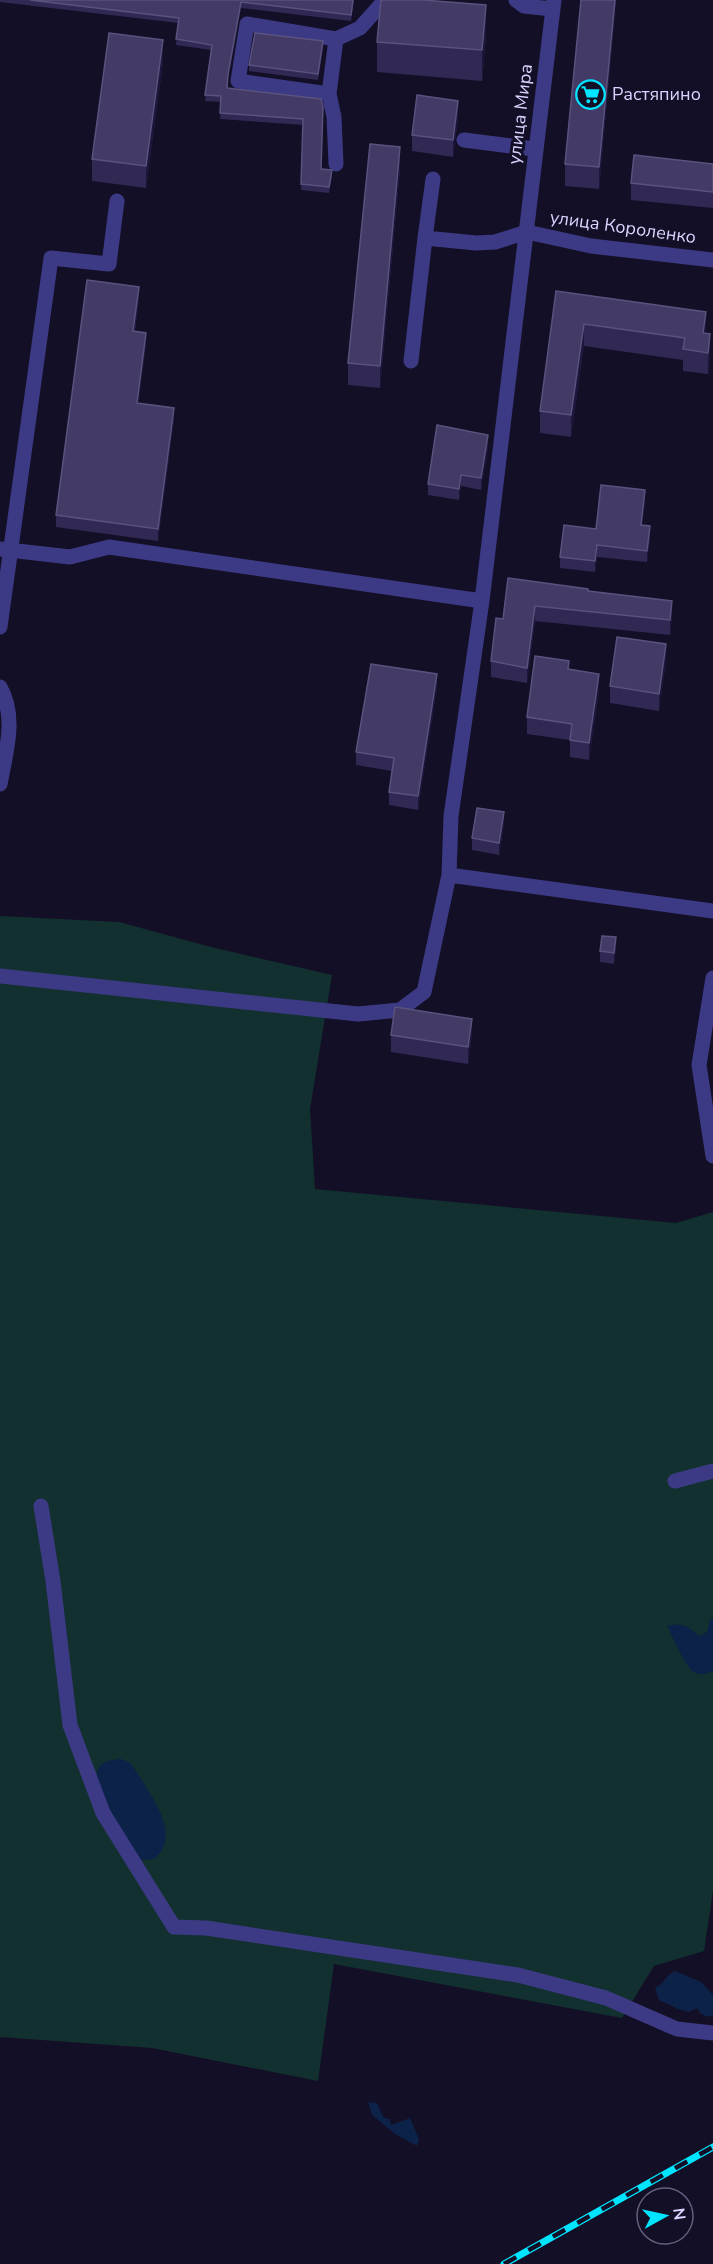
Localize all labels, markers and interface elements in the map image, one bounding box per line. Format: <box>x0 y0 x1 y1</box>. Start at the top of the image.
street label: улица Мира <box>502 62 538 166</box>
supermarket icon: Растяпино <box>575 78 607 110</box>
place label: Растяпино <box>612 82 701 106</box>
street label: улица Короленко <box>548 205 698 249</box>
north arrow <box>635 2186 695 2246</box>
text: N <box>667 2207 691 2222</box>

